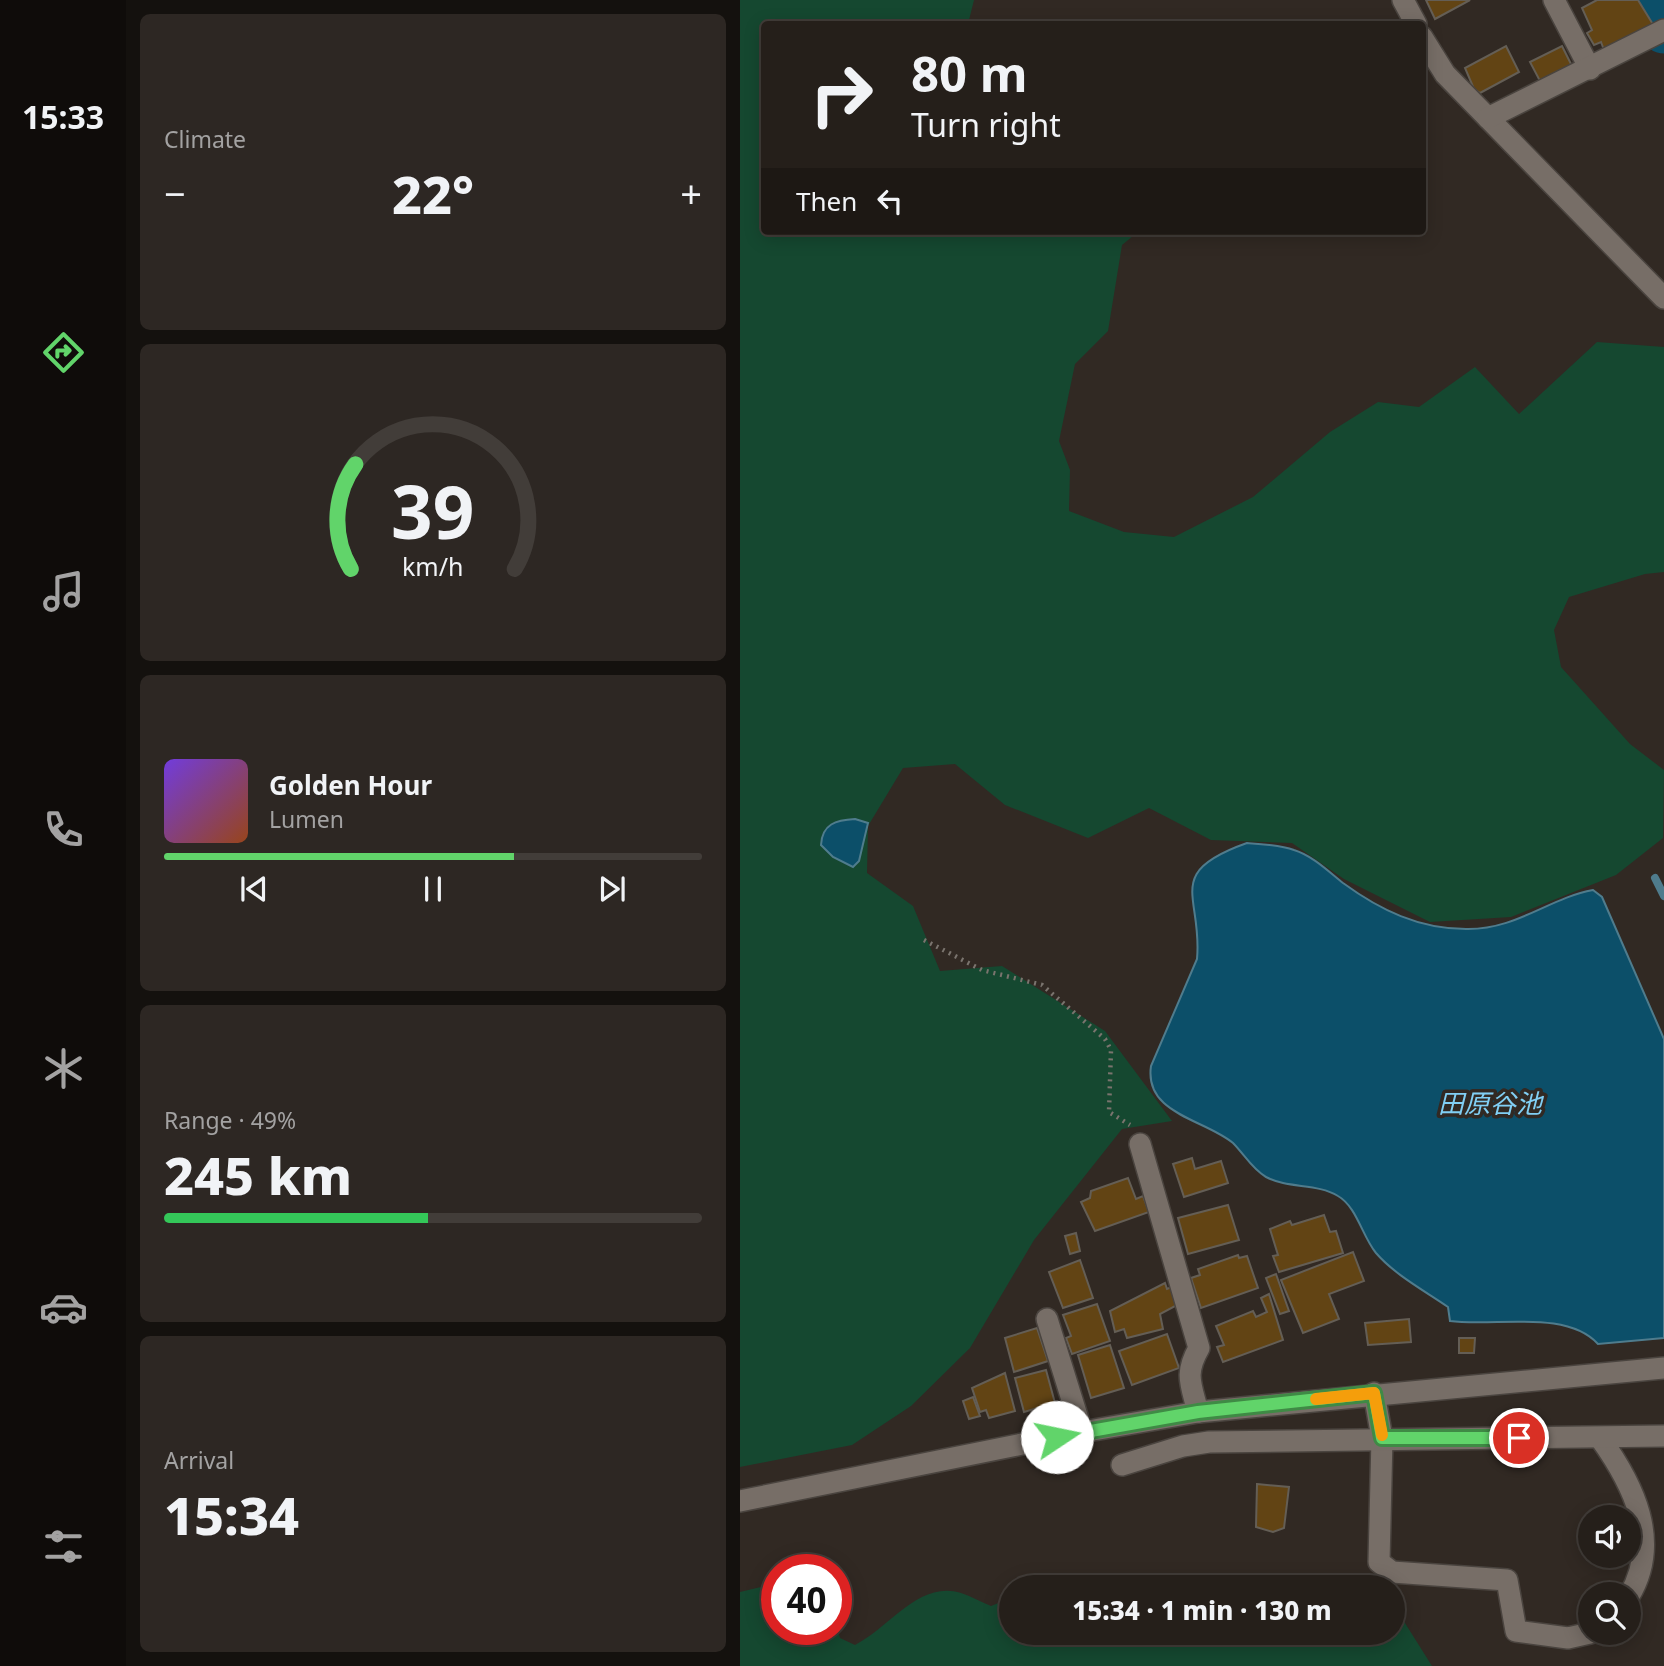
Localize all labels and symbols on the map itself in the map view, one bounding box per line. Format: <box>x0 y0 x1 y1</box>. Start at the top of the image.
water label: 田原谷池 <box>1438 1085 1545 1121</box>
position arrow <box>1020 1400 1094 1474</box>
pin <box>1489 1408 1549 1468</box>
speed limit sign: 40 <box>761 1554 852 1645</box>

